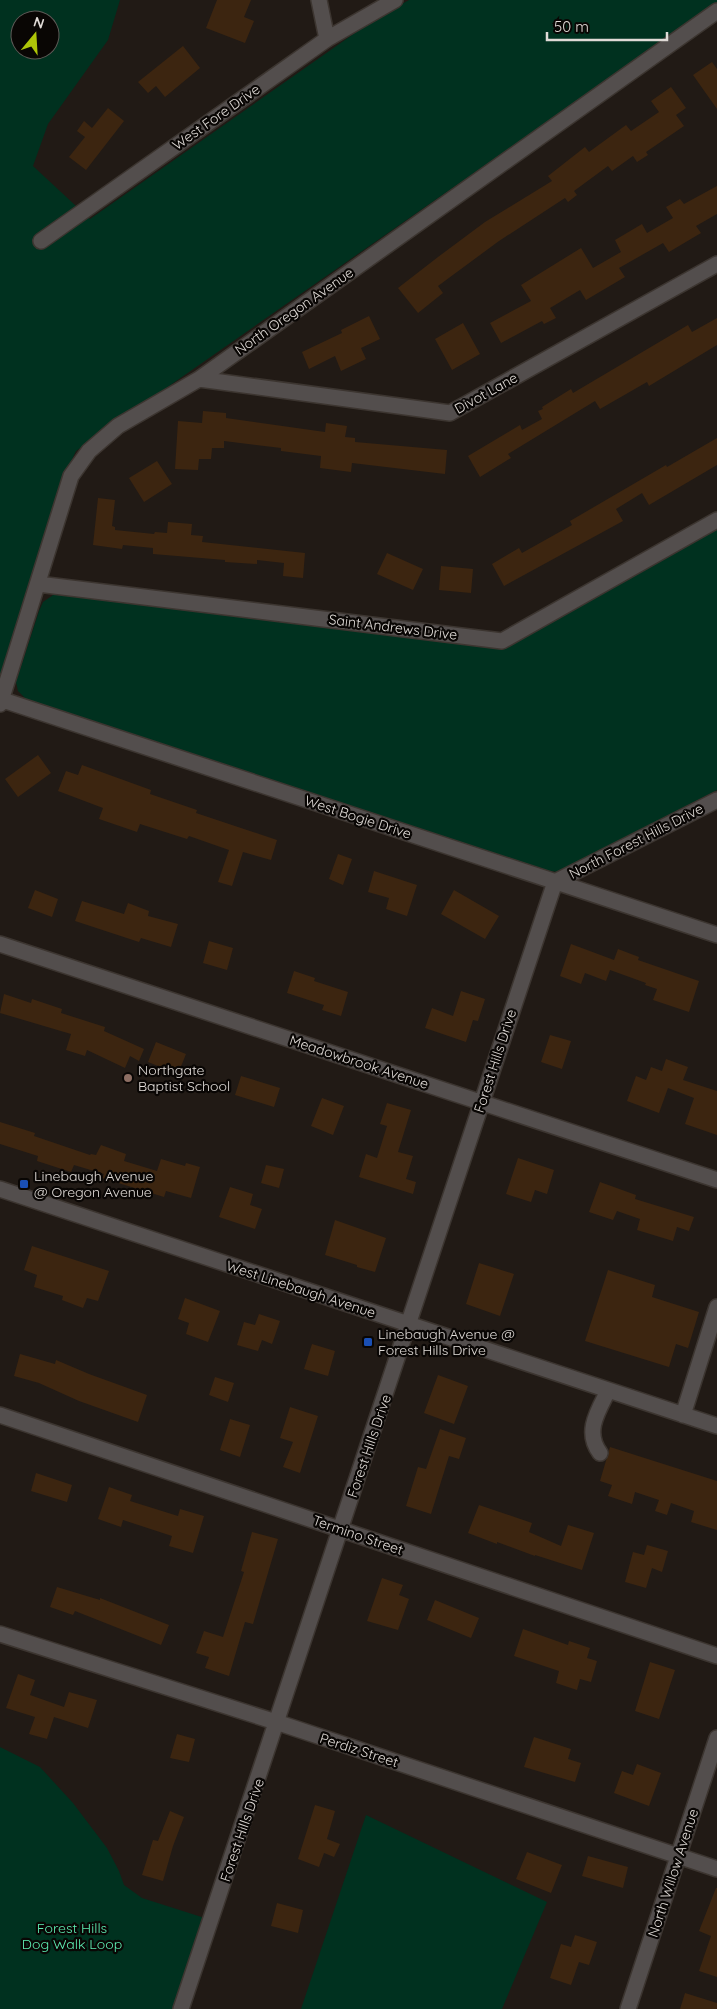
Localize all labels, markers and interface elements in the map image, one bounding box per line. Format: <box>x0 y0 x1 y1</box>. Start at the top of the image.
north arrow <box>10 10 60 60</box>
scale bar <box>547 10 667 42</box>
text: N <box>31 12 47 33</box>
text: 50 m <box>554 17 589 36</box>
street label: West Fore Drive <box>169 80 263 154</box>
street label: North Oregon Avenue <box>231 263 357 359</box>
street label: Divot Lane <box>451 368 521 418</box>
street label: Saint Andrews Drive <box>328 610 458 644</box>
street label: West Bogie Drive <box>302 791 414 843</box>
street label: North Forest Hills Drive <box>566 799 706 883</box>
street label: Forest Hills Drive <box>470 1007 520 1115</box>
street label: Meadowbrook Avenue <box>287 1031 431 1093</box>
place label: Northgate Baptist School <box>138 1061 230 1095</box>
marker: Northgate Baptist School <box>122 1072 134 1084</box>
place label: Linebaugh Avenue @ Oregon Avenue <box>34 1167 154 1201</box>
marker: Linebaugh Avenue @ Oregon Avenue <box>18 1178 30 1190</box>
street label: West Linebaugh Avenue <box>224 1256 378 1322</box>
place label: Linebaugh Avenue @ Forest Hills Drive <box>378 1325 515 1359</box>
marker: Linebaugh Avenue @ Forest Hills Drive <box>362 1336 374 1348</box>
street label: Forest Hills Drive <box>343 1392 395 1500</box>
street label: Termino Street <box>310 1511 406 1559</box>
street label: Perdiz Street <box>317 1729 401 1771</box>
street label: Forest Hills Drive <box>216 1776 268 1884</box>
street label: North Willow Avenue <box>644 1806 702 1940</box>
park label: Forest Hills Dog Walk Loop <box>22 1919 122 1953</box>

